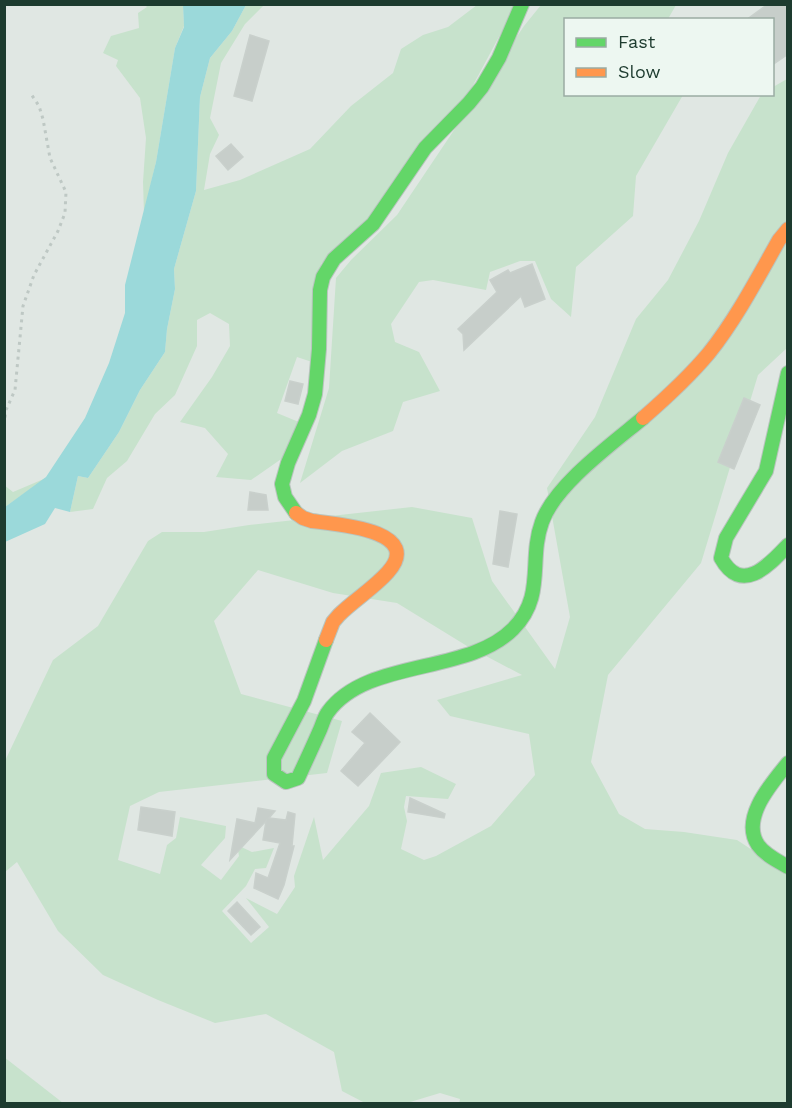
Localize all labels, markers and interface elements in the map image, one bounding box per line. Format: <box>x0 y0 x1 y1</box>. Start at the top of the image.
legend <box>564 18 774 96</box>
text: Fast <box>618 31 656 52</box>
text: Slow <box>618 61 661 82</box>

